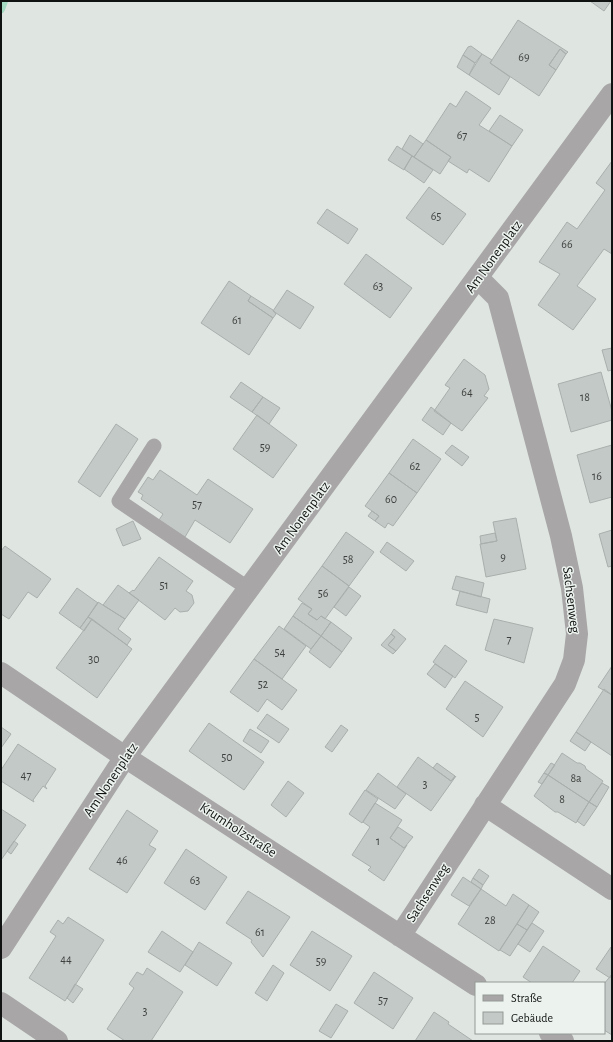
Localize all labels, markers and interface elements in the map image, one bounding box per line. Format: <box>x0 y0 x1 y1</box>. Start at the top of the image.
house number: 69 <box>518 51 530 63</box>
house number: 67 <box>457 129 467 141</box>
house number: 65 <box>431 210 441 222</box>
street label: Am Nonenplatz <box>463 218 525 296</box>
house number: 66 <box>561 238 573 250</box>
house number: 63 <box>373 280 383 292</box>
house number: 61 <box>232 314 242 326</box>
house number: 64 <box>461 386 473 398</box>
house number: 18 <box>580 391 590 403</box>
house number: 59 <box>260 441 271 453</box>
house number: 62 <box>409 460 421 472</box>
house number: 16 <box>592 470 602 482</box>
street label: Am Nonenplatz <box>271 479 333 557</box>
house number: 60 <box>385 493 397 505</box>
house number: 57 <box>192 498 202 510</box>
house number: 9 <box>500 551 506 563</box>
house number: 58 <box>343 553 354 565</box>
street label: Sachsenweg <box>560 566 582 634</box>
house number: 51 <box>159 579 169 591</box>
house number: 56 <box>318 587 329 599</box>
house number: 7 <box>506 633 512 645</box>
house number: 54 <box>275 646 286 658</box>
house number: 30 <box>88 653 100 665</box>
house number: 52 <box>258 678 269 690</box>
house number: 5 <box>474 711 480 723</box>
street label: Am Nonenplatz <box>81 740 141 819</box>
house number: 50 <box>221 751 233 763</box>
house number: 47 <box>21 769 31 781</box>
house number: 8a <box>570 772 582 784</box>
house number: 3 <box>423 778 428 790</box>
house number: 8 <box>559 793 565 805</box>
street label: Krumholzstraße <box>197 800 279 860</box>
house number: 1 <box>376 835 380 847</box>
house number: 46 <box>116 854 128 866</box>
street label: Sachsenweg <box>404 861 452 925</box>
house number: 63 <box>190 874 200 886</box>
house number: 28 <box>484 914 496 926</box>
house number: 61 <box>255 926 265 938</box>
house number: 44 <box>60 953 72 965</box>
house number: 59 <box>316 955 327 967</box>
legend <box>475 982 605 1034</box>
text: Straße <box>511 992 542 1004</box>
house number: 57 <box>378 994 388 1006</box>
house number: 3 <box>143 1005 148 1017</box>
text: Gebäude <box>511 1012 553 1024</box>

